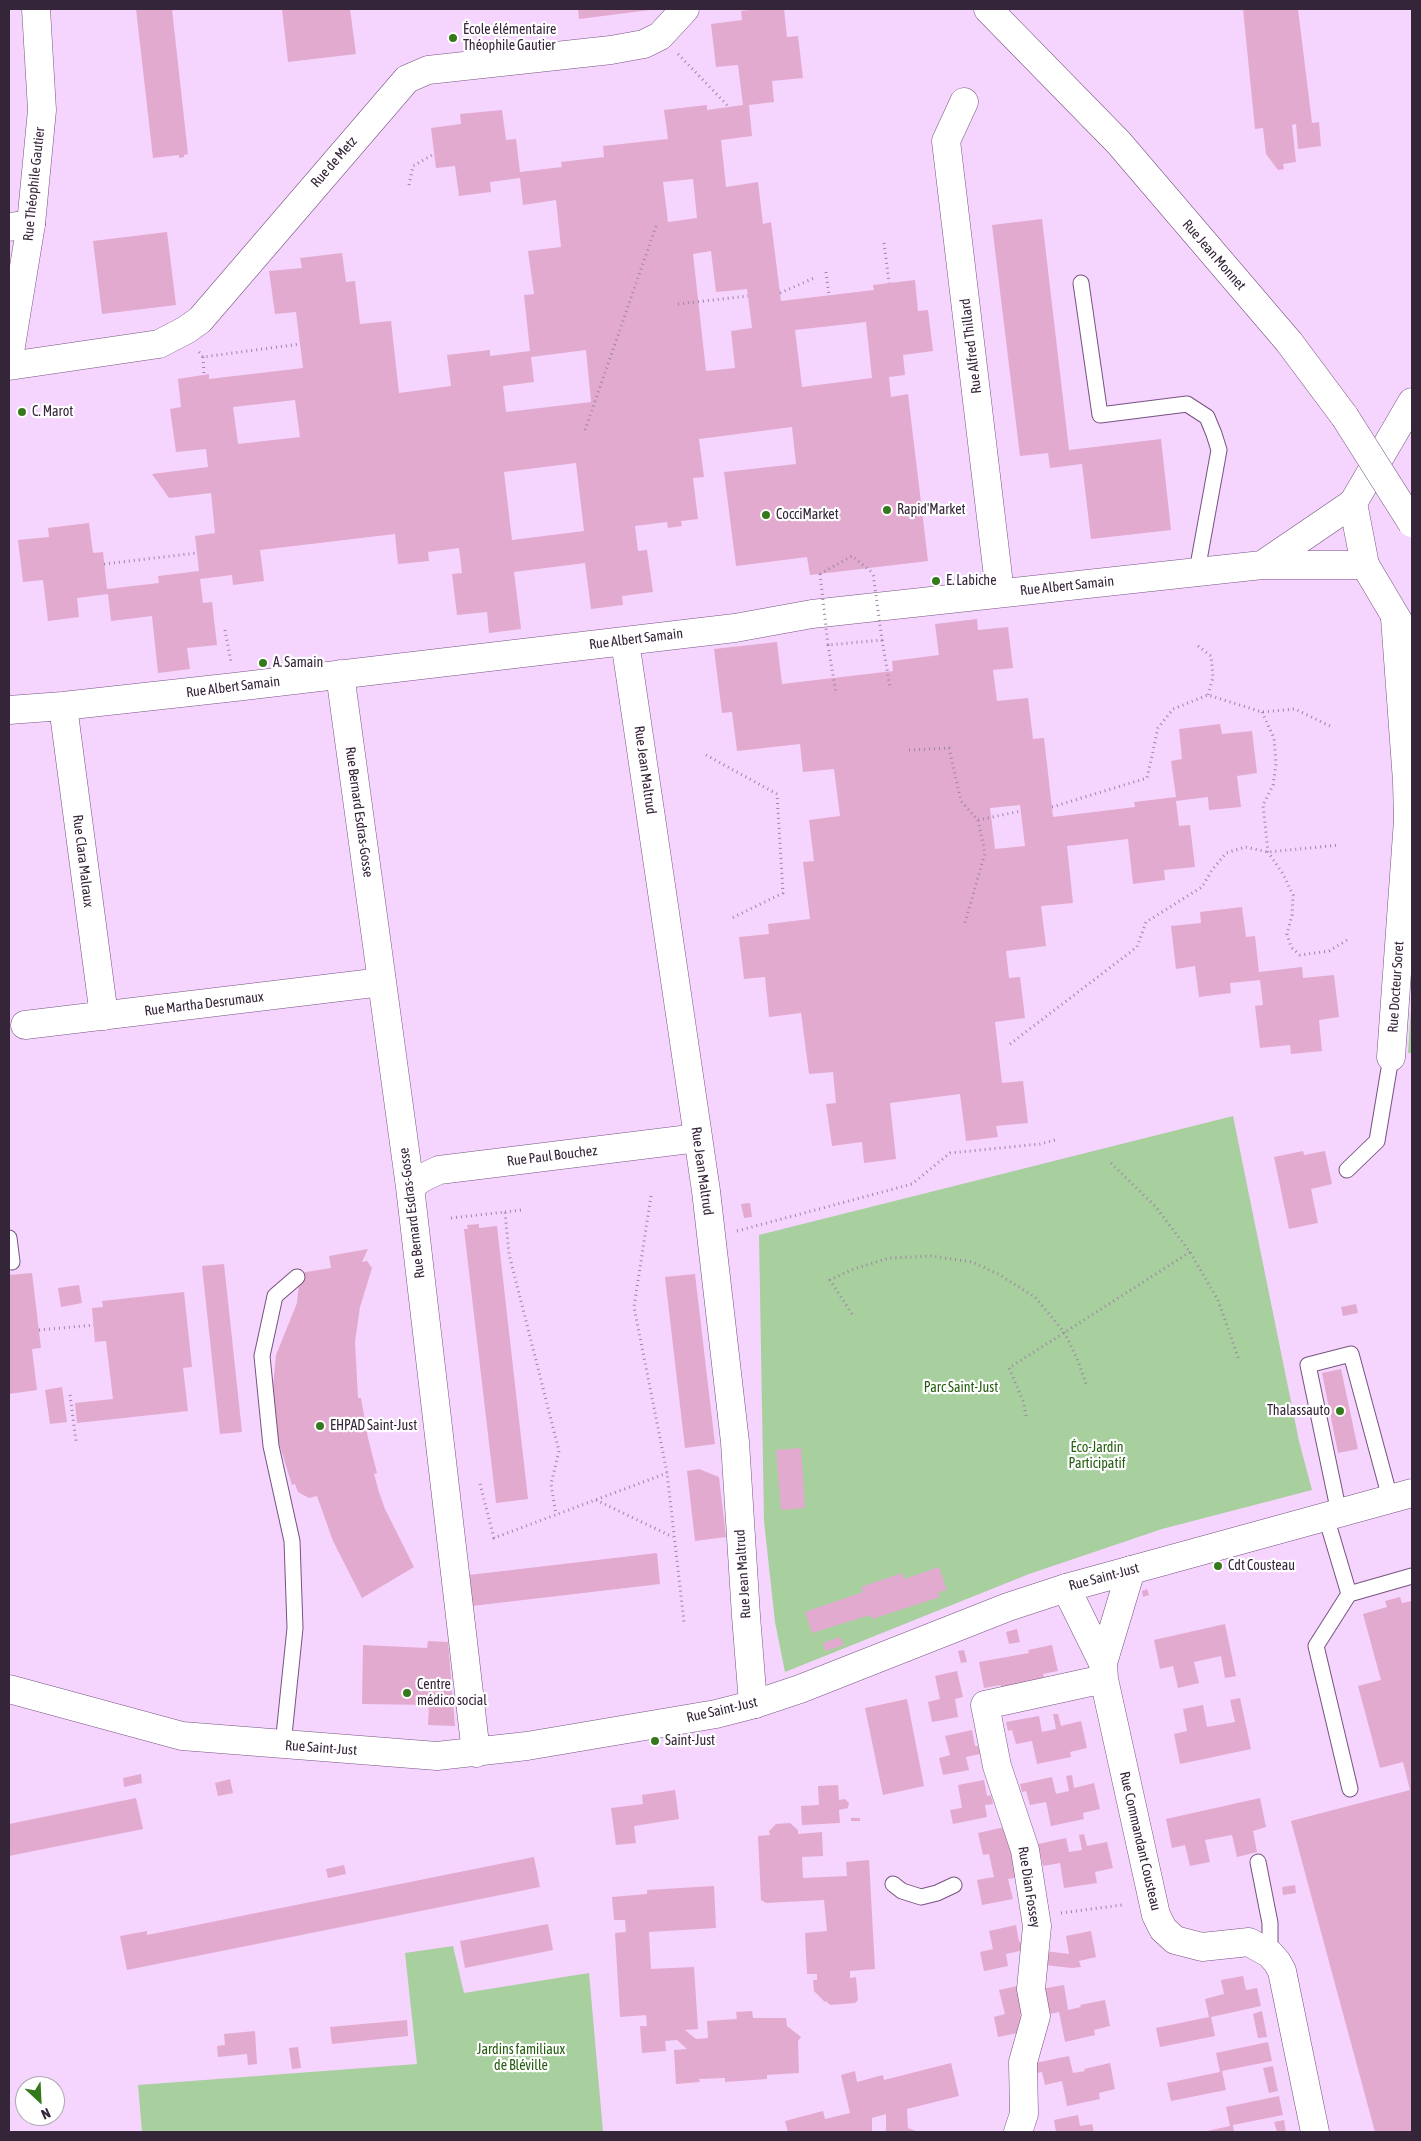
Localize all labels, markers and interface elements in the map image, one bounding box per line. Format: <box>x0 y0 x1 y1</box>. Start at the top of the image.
place label: École élémentaire Théophile Gautier <box>463 22 556 54</box>
marker: École élémentaire Théophile Gautier <box>447 32 459 44</box>
street label: Rue Théophile Gautier <box>20 126 48 242</box>
street label: Rue de Metz <box>307 133 361 191</box>
street label: Rue Jean Monnet <box>1179 216 1249 294</box>
street label: Rue Alfred Thillard <box>957 297 985 395</box>
place label: C. Marot <box>32 404 73 420</box>
marker: C. Marot <box>16 406 28 418</box>
place label: Rapid'Market <box>897 502 966 518</box>
marker: Rapid'Market <box>881 504 893 516</box>
place label: CocciMarket <box>776 507 839 523</box>
marker: CocciMarket <box>760 509 772 521</box>
place label: E. Labiche <box>946 573 996 589</box>
street label: Rue Albert Samain <box>1019 573 1115 599</box>
marker: E. Labiche <box>930 575 942 587</box>
street label: Rue Albert Samain <box>588 625 684 653</box>
place label: A. Samain <box>273 655 323 671</box>
marker: A. Samain <box>257 657 269 669</box>
street label: Rue Albert Samain <box>185 673 281 701</box>
street label: Rue Jean Maltrud <box>630 725 660 815</box>
street label: Rue Bernard Esdras-Gosse <box>342 746 376 878</box>
street label: Rue Clara Malraux <box>69 814 97 908</box>
street label: Rue Docteur Soret <box>1384 941 1408 1033</box>
street label: Rue Martha Desrumaux <box>143 988 265 1020</box>
street label: Rue Jean Maltrud <box>687 1126 717 1216</box>
street label: Rue Paul Bouchez <box>506 1142 598 1170</box>
street label: Rue Bernard Esdras-Gosse <box>396 1147 428 1279</box>
park label: Parc Saint-Just <box>924 1380 998 1396</box>
place label: Thalassauto <box>1267 1403 1330 1419</box>
marker: Thalassauto <box>1334 1405 1346 1417</box>
place label: EHPAD Saint-Just <box>330 1418 417 1434</box>
marker: EHPAD Saint-Just <box>314 1420 326 1432</box>
park label: Éco-Jardin Participatif <box>1069 1440 1125 1472</box>
street label: Rue Jean Maltrud <box>732 1529 754 1619</box>
place label: Cdt Cousteau <box>1228 1558 1295 1574</box>
street label: Rue Saint-Just <box>1067 1560 1141 1594</box>
marker: Cdt Cousteau <box>1212 1560 1224 1572</box>
place label: Centre médico social <box>417 1677 487 1710</box>
marker: Centre médico social <box>401 1687 413 1699</box>
street label: Rue Saint-Just <box>685 1694 759 1726</box>
place label: Saint-Just <box>665 1733 715 1749</box>
marker: Saint-Just <box>649 1735 661 1747</box>
street label: Rue Saint-Just <box>284 1737 358 1759</box>
street label: Rue Commandant Cousteau <box>1116 1770 1164 1912</box>
street label: Rue Dian Fossey <box>1014 1845 1044 1929</box>
park label: Jardins familiaux de Bléville <box>477 2042 565 2074</box>
north arrow <box>15 2076 65 2126</box>
text: N <box>39 2105 53 2123</box>

